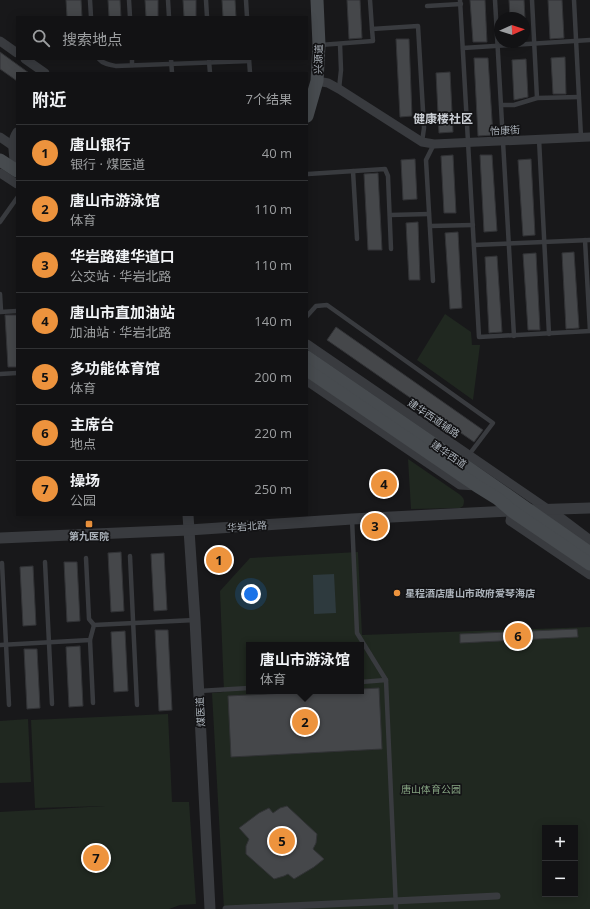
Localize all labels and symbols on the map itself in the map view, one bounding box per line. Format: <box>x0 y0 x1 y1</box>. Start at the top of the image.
north arrow <box>494 12 530 48</box>
street label: 兴源道 <box>310 44 326 74</box>
district label: 健康楼社区 <box>413 110 473 127</box>
street label: 怡康街 <box>490 122 520 138</box>
street label: 建华西道辅路 <box>405 395 463 441</box>
street label: 建华西道 <box>429 437 469 471</box>
pin: 4 <box>371 469 397 499</box>
pin: 3 <box>362 511 388 541</box>
street label: 华岩北路 <box>227 518 267 534</box>
marker: 第九医院 <box>84 519 94 529</box>
place label: 第九医院 <box>69 529 109 543</box>
pin: 1 <box>206 545 232 575</box>
your location <box>241 584 261 604</box>
place label: 星程酒店唐山市政府爱琴海店 <box>405 586 535 600</box>
marker: 星程酒店唐山市政府爱琴海店 <box>392 588 402 598</box>
pin: 6 <box>505 621 531 651</box>
street label: 煤医道 <box>192 697 208 727</box>
pin: 2 <box>292 707 318 737</box>
park label: 唐山体育公园 <box>401 782 461 796</box>
pin: 5 <box>269 826 295 856</box>
pin: 7 <box>83 843 109 873</box>

